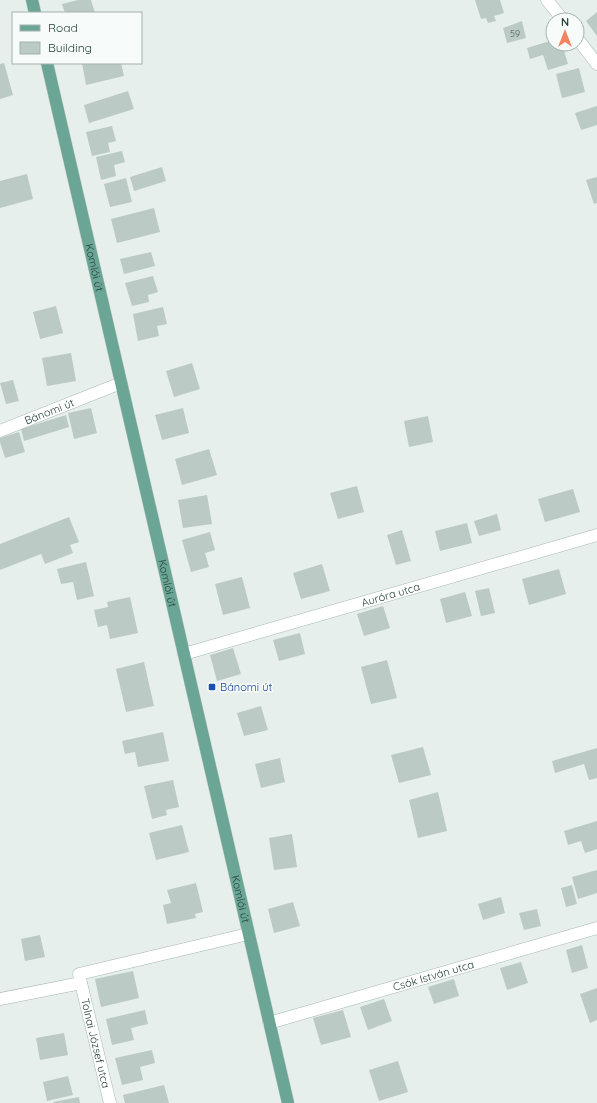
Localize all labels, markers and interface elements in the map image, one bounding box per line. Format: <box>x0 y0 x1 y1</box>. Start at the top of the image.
legend <box>12 12 142 64</box>
north arrow <box>545 12 585 52</box>
text: N <box>561 15 569 29</box>
text: Road <box>48 20 78 35</box>
house number: 59 <box>510 28 520 39</box>
text: Building <box>48 40 92 55</box>
street label: Komlói út <box>82 242 107 293</box>
street label: Bánomi út <box>22 395 76 428</box>
street label: Komlói út <box>155 558 180 609</box>
street label: Auróra utca <box>360 579 422 610</box>
place label: Bánomi út <box>220 680 272 694</box>
marker: Bánomi út <box>207 682 217 692</box>
street label: Komlói út <box>228 874 253 924</box>
street label: Csók István utca <box>391 957 475 994</box>
street label: Tolnai József utca <box>78 997 113 1090</box>

